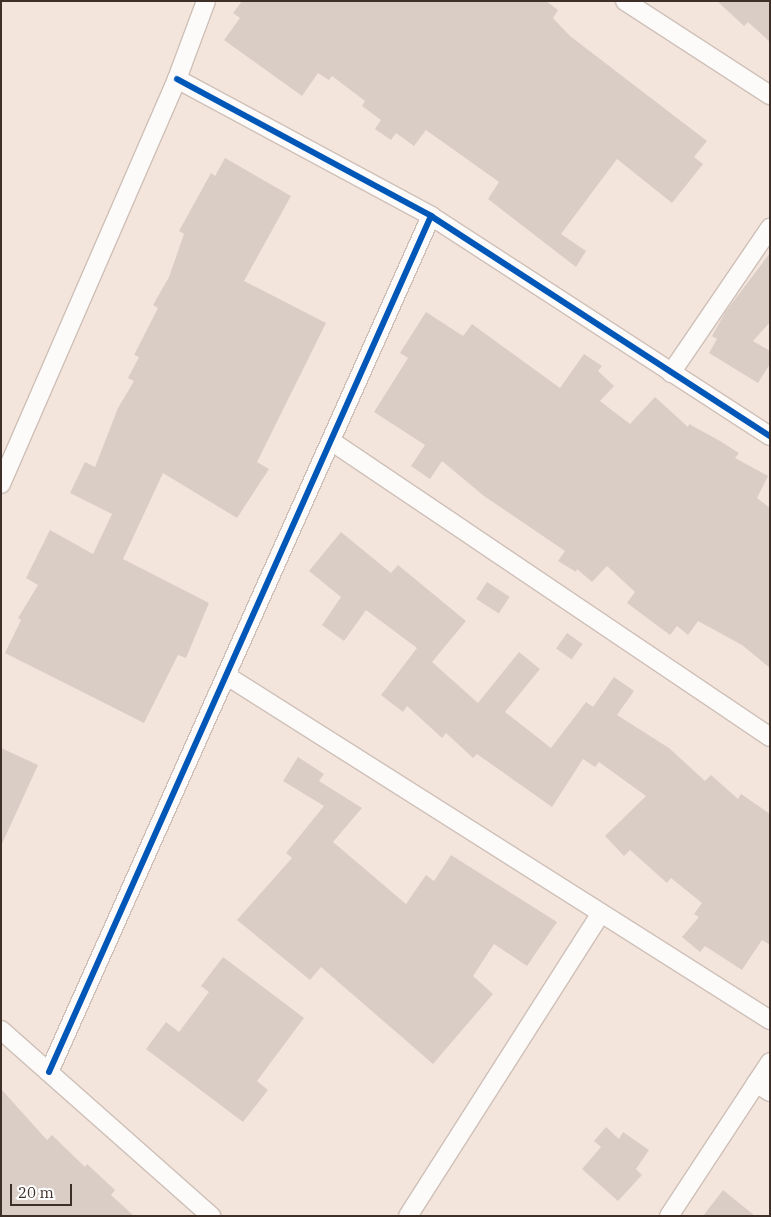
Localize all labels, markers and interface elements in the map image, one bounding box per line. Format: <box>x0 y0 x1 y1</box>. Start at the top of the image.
scale bar <box>12 1174 75 1206</box>
text: 20 m <box>18 1183 54 1202</box>

